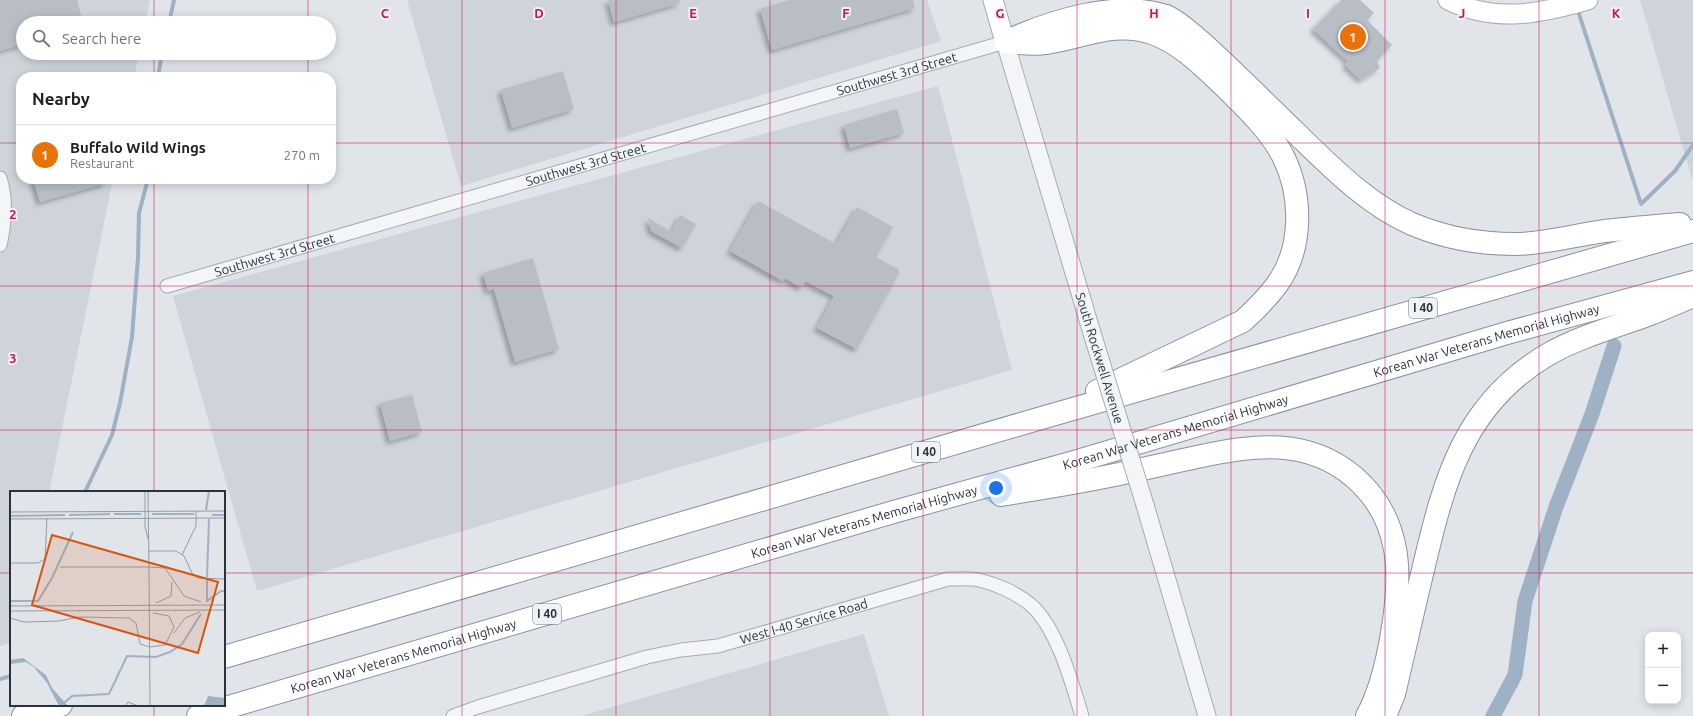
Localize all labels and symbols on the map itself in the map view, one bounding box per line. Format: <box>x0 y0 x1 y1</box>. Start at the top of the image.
text: C <box>381 6 390 20</box>
text: D <box>534 6 544 20</box>
text: E <box>689 6 697 20</box>
text: F <box>842 6 850 20</box>
text: G <box>996 6 1005 20</box>
text: H <box>1149 6 1159 20</box>
text: I <box>1306 6 1310 20</box>
text: J <box>1459 6 1465 20</box>
text: K <box>1612 6 1621 20</box>
pin: 1 <box>1340 22 1366 52</box>
street label: Southwest 3rd Street <box>835 49 958 98</box>
street label: Southwest 3rd Street <box>524 140 647 188</box>
text: 2 <box>9 207 17 221</box>
street label: Southwest 3rd Street <box>213 231 336 279</box>
street label: South Rockwell Avenue <box>1073 291 1127 425</box>
road number: I 40 <box>1409 298 1437 318</box>
street label: Korean War Veterans Memorial Highway <box>1372 301 1601 379</box>
text: 3 <box>9 351 17 365</box>
street label: Korean War Veterans Memorial Highway <box>1061 392 1290 472</box>
road number: I 40 <box>912 442 940 462</box>
your location <box>986 478 1006 498</box>
street label: Korean War Veterans Memorial Highway <box>749 482 979 560</box>
inset map <box>10 491 225 706</box>
street label: West I-40 Service Road <box>738 596 869 646</box>
road number: I 40 <box>533 604 561 624</box>
street label: Korean War Veterans Memorial Highway <box>289 616 518 696</box>

